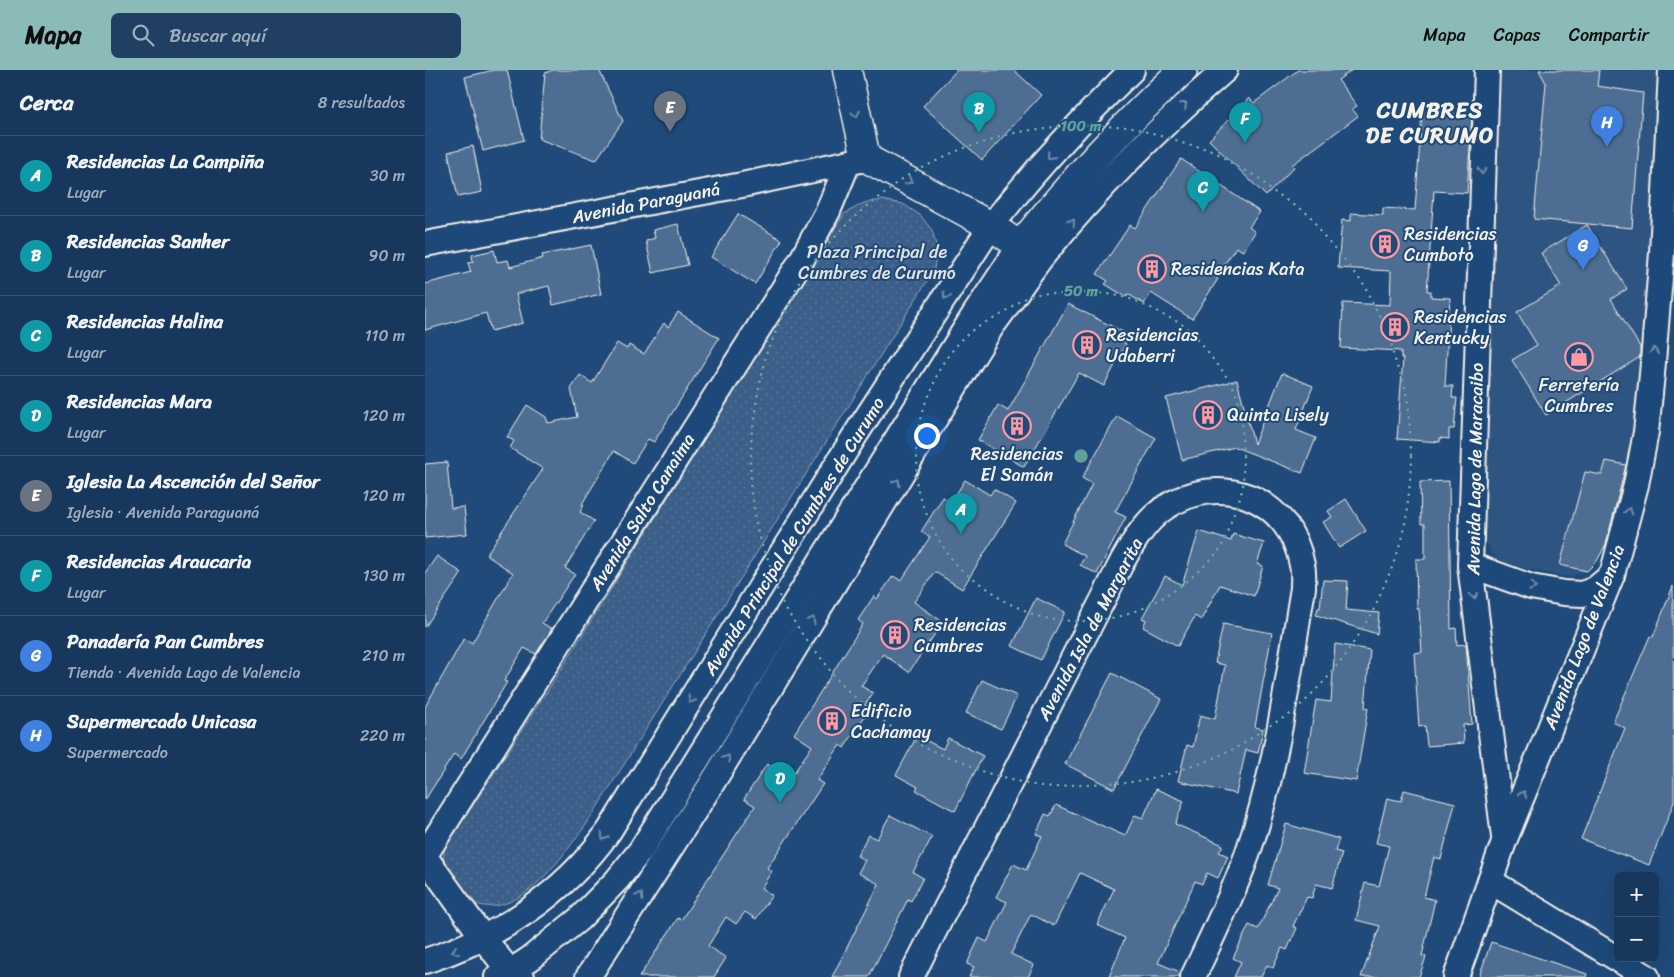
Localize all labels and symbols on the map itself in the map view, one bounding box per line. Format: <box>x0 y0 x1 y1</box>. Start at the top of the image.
pin: E <box>654 91 686 132</box>
district label: CUMBRES DE CURUMO <box>1366 91 1494 155</box>
pin: B <box>963 92 995 133</box>
one-way arrow <box>1179 102 1188 111</box>
pin: F <box>1229 102 1261 143</box>
pin: H <box>1591 106 1623 147</box>
one-way arrow <box>851 110 861 118</box>
text: 100 m <box>1061 113 1102 139</box>
one-way arrow <box>1047 151 1056 160</box>
one-way arrow <box>1477 167 1488 175</box>
pin: C <box>1187 171 1219 212</box>
street label: Avenida Paraguaná <box>568 173 723 233</box>
one-way arrow <box>904 175 913 185</box>
place label: Residencias Cumboto <box>1404 218 1497 271</box>
one-way arrow <box>1066 219 1075 228</box>
building icon: Residencias Cumboto <box>1370 229 1400 259</box>
pin: G <box>1567 229 1599 270</box>
park label: Plaza Principal de Cumbres de Curumo <box>798 236 956 289</box>
place label: Residencias Kata <box>1171 253 1305 285</box>
building icon: Residencias Kata <box>1137 254 1167 284</box>
text: 50 m <box>1064 278 1099 304</box>
one-way arrow <box>942 291 952 300</box>
place label: Residencias Kentucky <box>1414 301 1507 354</box>
building icon: Residencias Kentucky <box>1380 312 1410 342</box>
place label: Residencias Udaberri <box>1106 319 1199 372</box>
building icon: Residencias Udaberri <box>1072 330 1102 360</box>
shop icon: Ferretería Cumbres <box>1564 342 1594 372</box>
one-way arrow <box>1649 347 1660 355</box>
street label: Avenida Lago de Maracaibo <box>1457 363 1493 576</box>
place label: Ferretería Cumbres <box>1539 369 1619 422</box>
street label: Avenida Principal de Cumbres de Curumo <box>694 390 893 683</box>
place label: Quinta Lisely <box>1227 399 1330 431</box>
building icon: Quinta Lisely <box>1193 400 1223 430</box>
building icon: Residencias El Samán <box>1002 411 1032 441</box>
your location <box>914 423 940 449</box>
street label: Avenida Salto Canaima <box>580 427 704 598</box>
place label: Residencias El Samán <box>971 438 1064 491</box>
centre of rings <box>1072 447 1090 465</box>
one-way arrow <box>891 478 901 487</box>
pin: A <box>945 493 977 534</box>
one-way arrow <box>1623 506 1634 515</box>
street label: Avenida Isla de Margarita <box>1028 532 1152 727</box>
street label: Avenida Lago de Valencia <box>1534 540 1634 735</box>
one-way arrow <box>1528 581 1537 592</box>
one-way arrow <box>1468 592 1479 600</box>
place label: Residencias Cumbres <box>914 609 1007 662</box>
one-way arrow <box>806 617 816 626</box>
building icon: Residencias Cumbres <box>880 620 910 650</box>
one-way arrow <box>688 694 697 704</box>
place label: Edificio Cachamay <box>851 695 932 748</box>
building icon: Edificio Cachamay <box>817 706 847 736</box>
one-way arrow <box>721 755 731 764</box>
pin: D <box>764 762 796 803</box>
one-way arrow <box>1517 790 1527 799</box>
one-way arrow <box>601 832 610 841</box>
one-way arrow <box>634 892 643 901</box>
one-way arrow <box>451 945 460 955</box>

